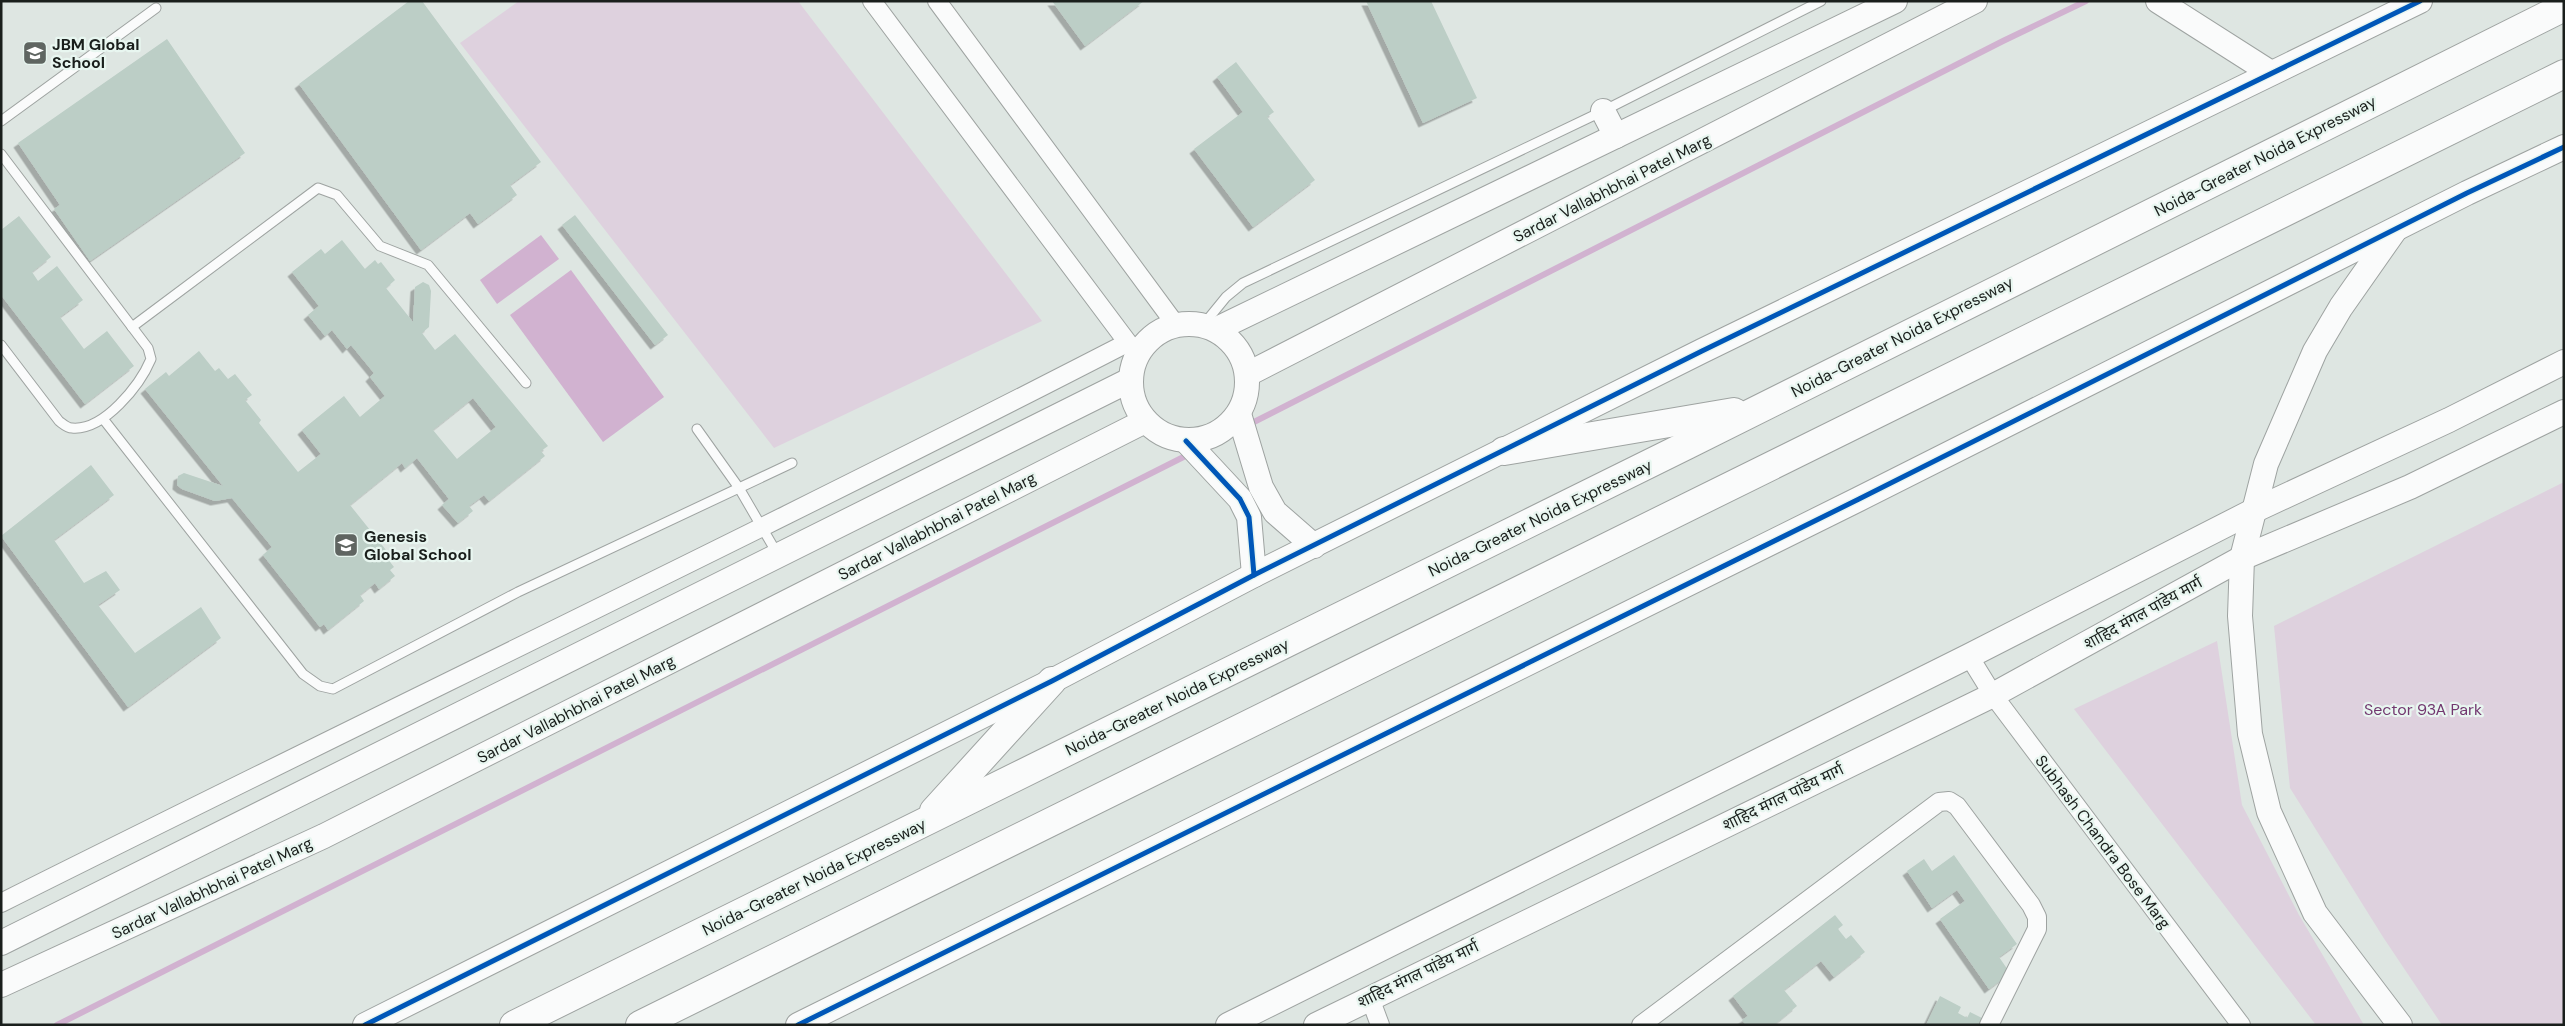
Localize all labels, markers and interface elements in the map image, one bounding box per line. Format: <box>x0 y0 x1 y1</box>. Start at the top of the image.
place label: JBM Global School <box>52 34 139 73</box>
school or university icon: JBM Global School <box>22 40 48 66</box>
street label: Noida-Greater Noida Expressway <box>2150 91 2380 221</box>
street label: Sardar Vallabhbhai Patel Marg <box>1510 129 1715 247</box>
street label: Noida-Greater Noida Expressway <box>1787 272 2017 402</box>
street label: Noida-Greater Noida Expressway <box>1425 454 1655 581</box>
street label: Sardar Vallabhbhai Patel Marg <box>835 467 1040 585</box>
place label: Genesis Global School <box>364 526 471 565</box>
school or university icon: Genesis Global School <box>333 532 359 558</box>
street label: शाहिद मंगल पांडेय मार्ग <box>2080 571 2207 654</box>
street label: Noida-Greater Noida Expressway <box>1062 633 1292 760</box>
street label: Sardar Vallabhbhai Patel Marg <box>474 650 679 768</box>
park label: Sector 93A Park <box>2364 699 2482 720</box>
street label: Subhash Chandra Bose Marg <box>2031 751 2175 933</box>
street label: शाहिद मंगल पांडेय मार्ग <box>1719 758 1848 835</box>
street label: Noida-Greater Noida Expressway <box>699 813 929 940</box>
street label: Sardar Vallabhbhai Patel Marg <box>108 832 316 944</box>
street label: शाहिद मंगल पांडेय मार्ग <box>1354 935 1483 1012</box>

